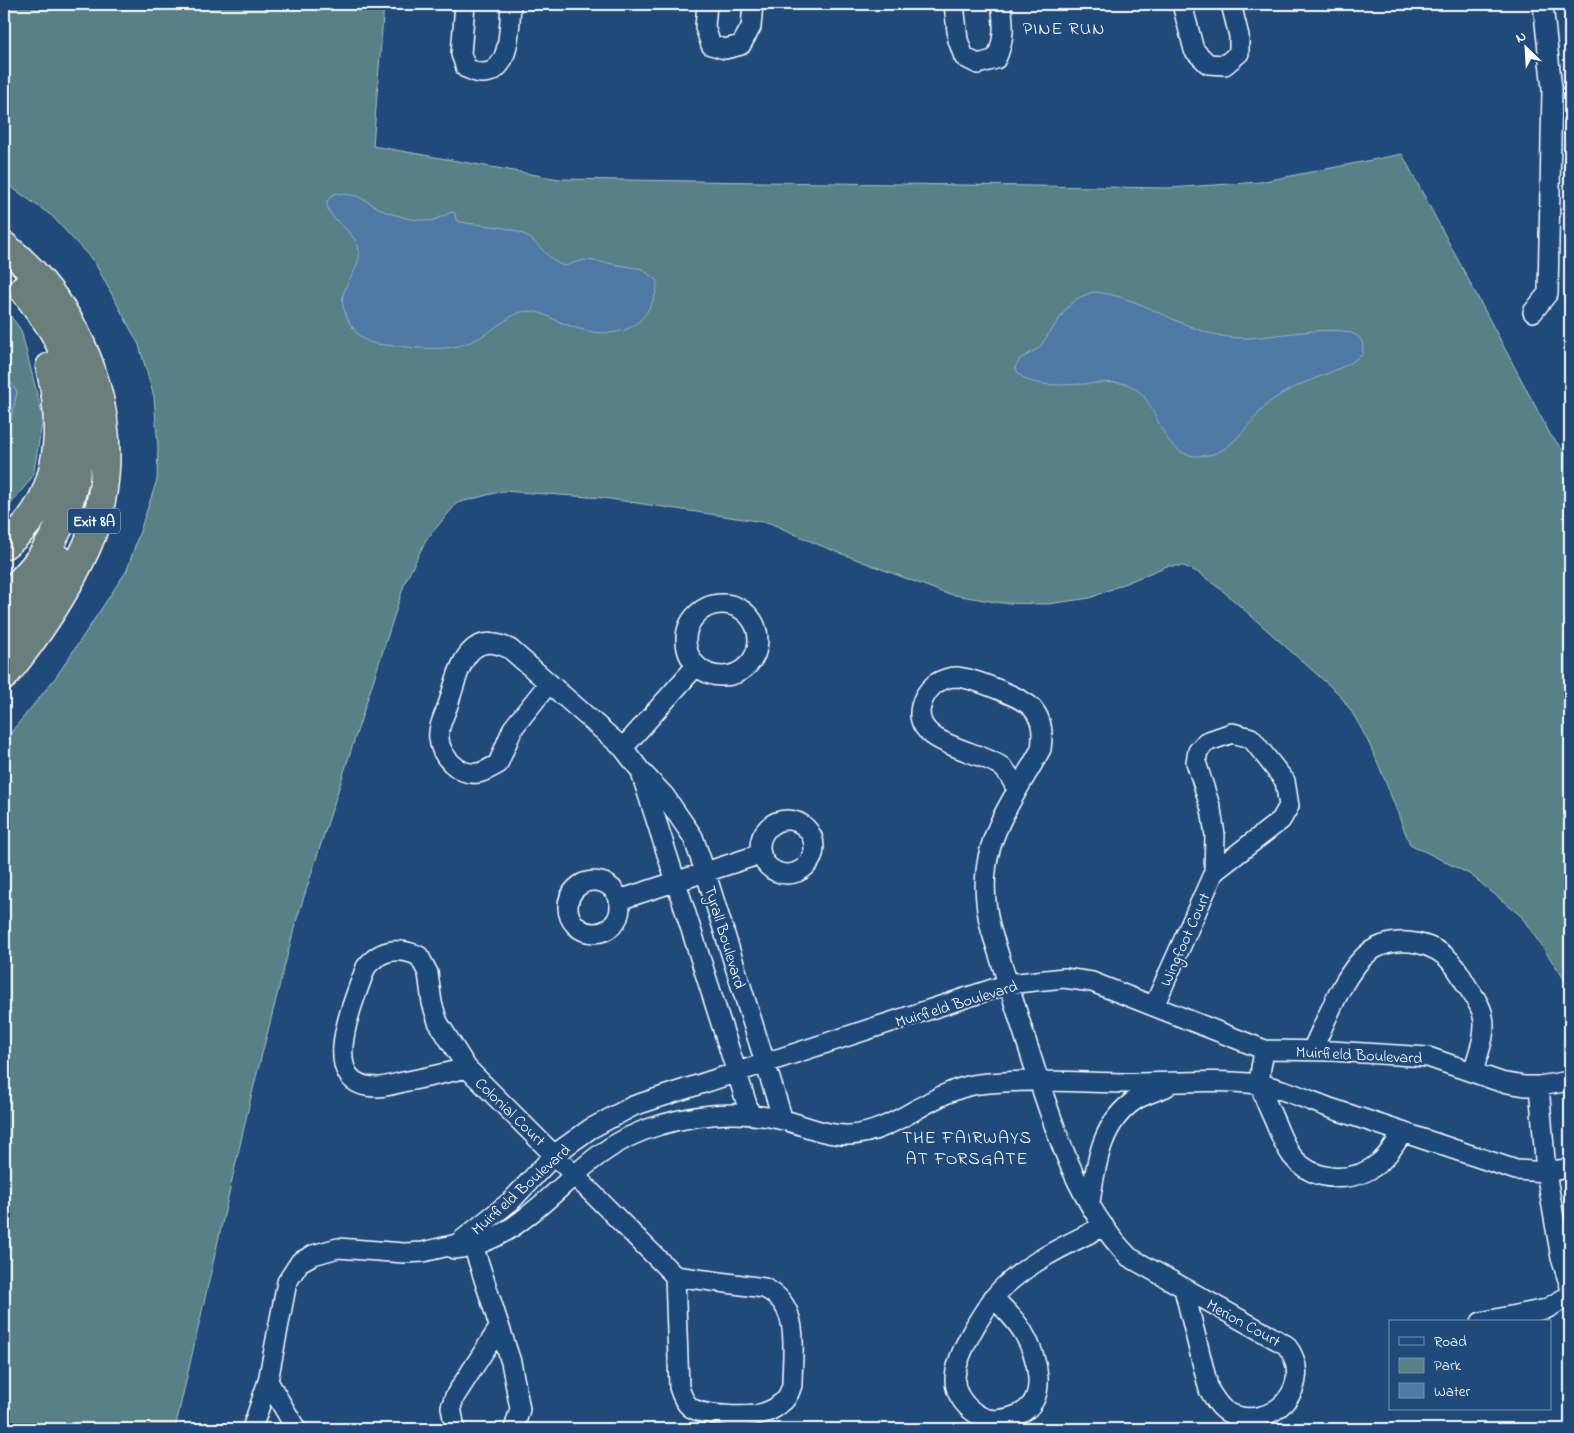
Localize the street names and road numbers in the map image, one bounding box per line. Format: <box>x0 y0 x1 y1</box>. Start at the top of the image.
road number: Exit 8A <box>68 508 120 534</box>
street label: Tyrall Boulevard <box>697 883 751 992</box>
street label: Wingfoot Court <box>1154 889 1217 990</box>
street label: Muirfield Boulevard <box>893 975 1021 1035</box>
street label: Muirfield Boulevard <box>1295 1041 1423 1071</box>
street label: Colonial Court <box>469 1072 551 1153</box>
street label: Muirfield Boulevard <box>466 1139 576 1242</box>
street label: Merion Court <box>1202 1294 1285 1354</box>

